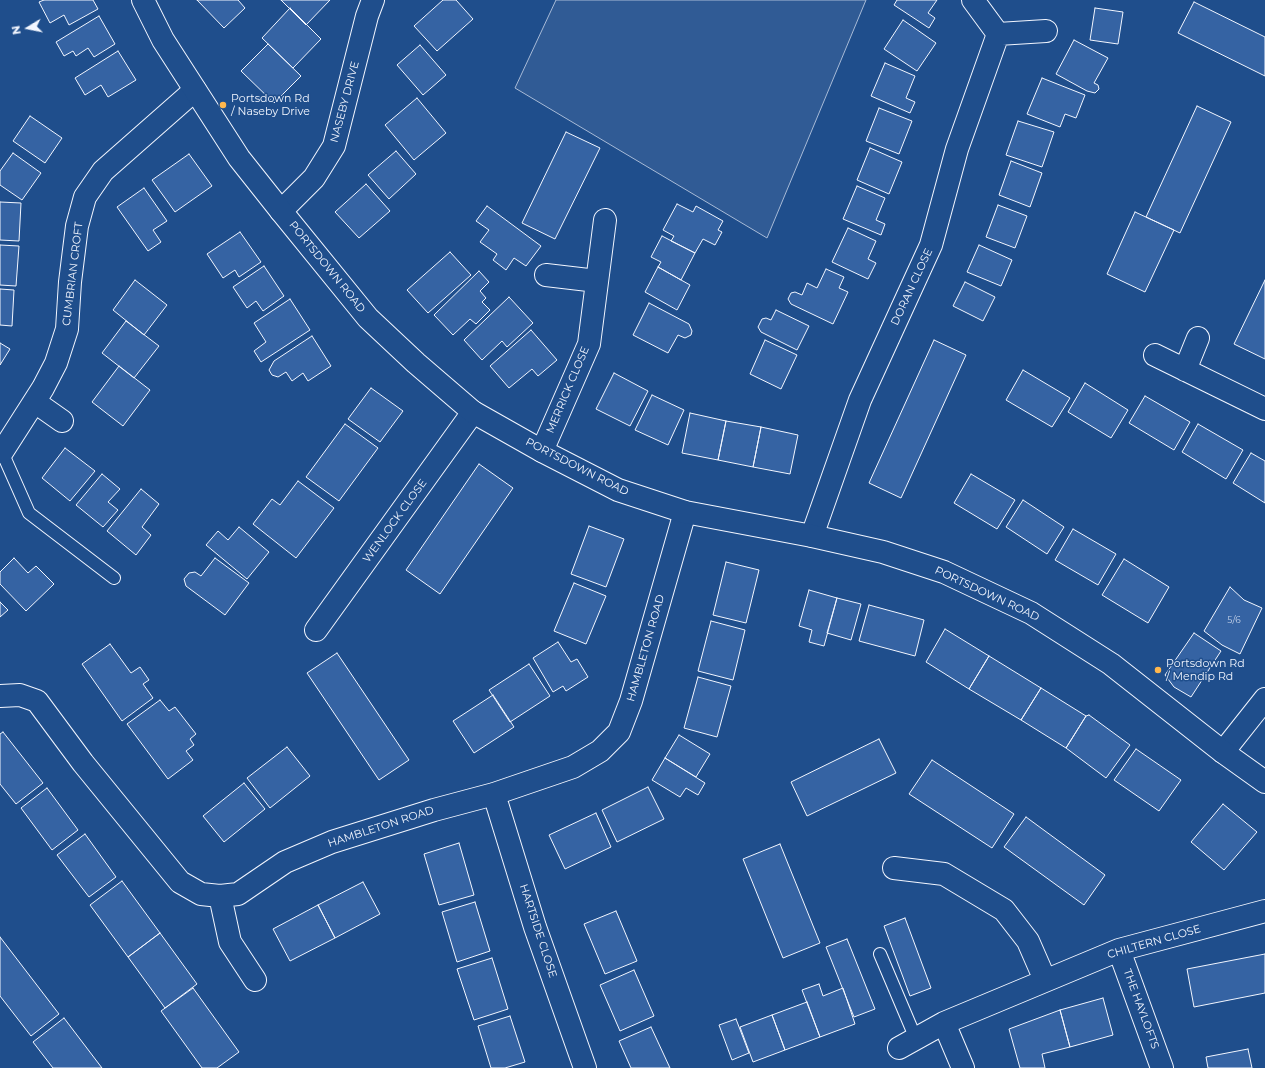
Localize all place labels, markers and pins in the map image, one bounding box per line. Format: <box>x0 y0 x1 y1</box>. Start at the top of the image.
place label: Portsdown Rd / Naseby Drive <box>231 92 310 118</box>
marker: Portsdown Rd / Naseby Drive <box>218 100 228 110</box>
place label: Portsdown Rd / Mendip Rd <box>1166 657 1245 683</box>
marker: Portsdown Rd / Mendip Rd <box>1153 665 1163 675</box>

